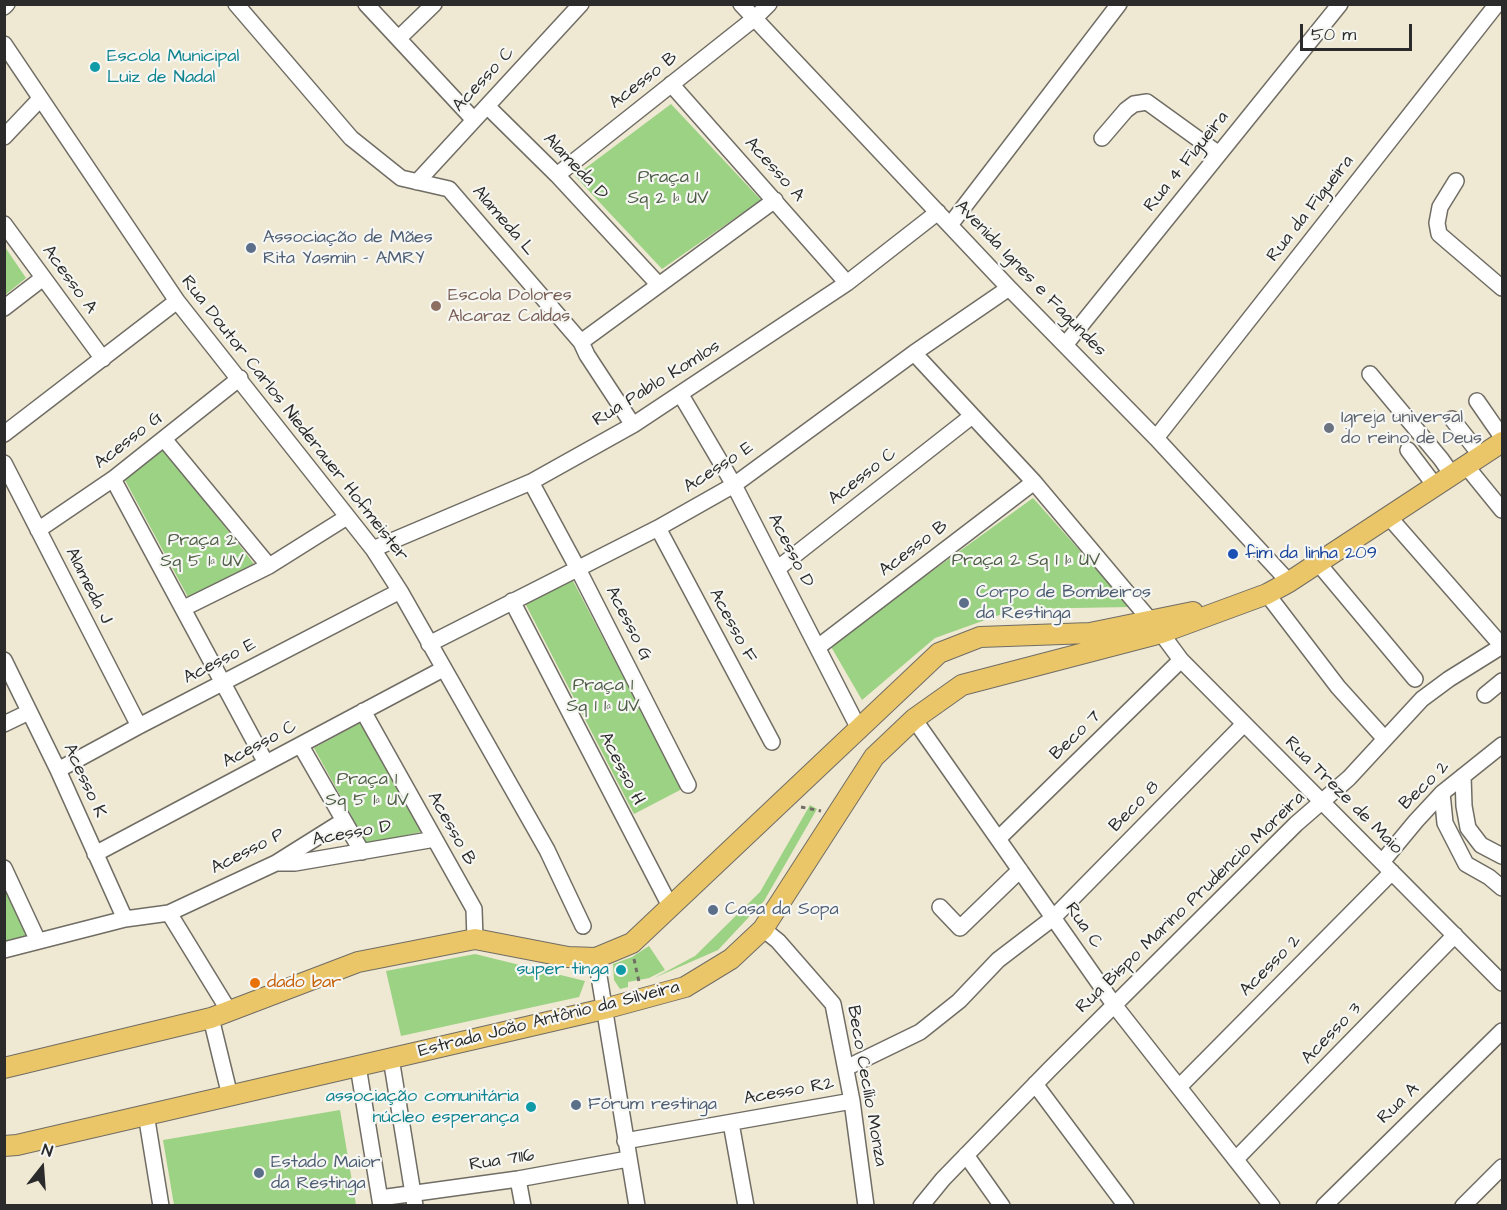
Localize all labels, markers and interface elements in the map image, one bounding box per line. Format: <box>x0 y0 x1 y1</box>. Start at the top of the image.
scale bar <box>1303 12 1416 50</box>
text: 50 m <box>1311 22 1356 47</box>
street label: Acesso C <box>449 43 519 117</box>
place label: Escola Municipal Luiz de Nadal <box>107 46 239 88</box>
street label: Acesso B <box>605 48 683 114</box>
marker: Escola Municipal Luiz de Nadal <box>88 60 102 74</box>
street label: Rua 4 Figueira <box>1140 107 1234 217</box>
street label: Alameda D <box>538 129 612 205</box>
street label: Acesso A <box>739 133 809 207</box>
street label: Rua da Figueira <box>1263 151 1359 267</box>
park label: Praça 1 Sq 2 1ª UV <box>628 167 708 210</box>
street label: Alameda L <box>467 182 539 260</box>
street label: Avenida Ignes e Fagundes <box>950 196 1110 362</box>
place label: Associação de Mães Rita Yasmin - AMRY <box>263 227 433 270</box>
street label: Acesso A <box>37 241 101 319</box>
marker: Associação de Mães Rita Yasmin - AMRY <box>244 241 258 255</box>
street label: Rua Doutor Carlos Niederauer Hofmeister <box>176 272 412 566</box>
place label: Escola Dolores Alcaraz Caldas <box>448 285 572 328</box>
marker: Escola Dolores Alcaraz Caldas <box>429 299 443 313</box>
street label: Rua Pablo Komlos <box>589 336 725 432</box>
place label: Igreja universal do reino de Deus <box>1341 407 1482 450</box>
street label: Acesso G <box>91 408 167 474</box>
marker: Igreja universal do reino de Deus <box>1322 421 1336 435</box>
street label: Acesso E <box>680 438 758 498</box>
street label: Acesso C <box>825 444 901 510</box>
street label: Acesso D <box>762 511 818 591</box>
street label: Acesso B <box>875 516 953 582</box>
park label: Praça 2 Sq 5 1ª UV <box>160 530 244 572</box>
place label: fim da linha 209 <box>1245 543 1377 565</box>
street label: Alameda J <box>60 544 116 628</box>
marker: fim da linha 209 <box>1226 547 1240 561</box>
park label: Praça 2 Sq 1 1ª UV <box>952 550 1100 572</box>
place label: Corpo de Bombeiros da Restinga <box>976 582 1151 624</box>
street label: Acesso G <box>600 583 656 665</box>
street label: Acesso F <box>704 585 760 667</box>
marker: Corpo de Bombeiros da Restinga <box>957 596 971 610</box>
street label: Acesso E <box>180 635 260 689</box>
park label: Praça 1 Sq 1 1ª UV <box>567 675 639 718</box>
street label: Beco 7 <box>1046 707 1106 765</box>
street label: Acesso C <box>219 716 301 774</box>
street label: Acesso H <box>593 729 649 809</box>
street label: Rua Treze de Maio <box>1279 732 1407 860</box>
street label: Acesso K <box>58 741 110 821</box>
street label: Beco 2 <box>1395 757 1455 815</box>
park label: Praça 1 Sq 5 1ª UV <box>325 769 409 812</box>
street label: Beco 8 <box>1105 777 1165 837</box>
street label: Acesso B <box>422 788 480 870</box>
street label: Rua Bispo Marino Prudencio Moreira <box>1072 788 1310 1018</box>
street label: Acesso D <box>311 816 393 852</box>
street label: Acesso P <box>208 824 288 880</box>
place label: Casa da Sopa <box>725 899 839 921</box>
street label: Rua C <box>1060 899 1106 953</box>
marker: Casa da Sopa <box>706 903 720 917</box>
street label: Acesso 2 <box>1236 931 1306 1001</box>
place label: super tinga <box>516 959 609 981</box>
marker: super tinga <box>614 963 628 977</box>
place label: dado bar <box>267 972 341 994</box>
marker: dado bar <box>248 976 262 990</box>
street label: Estrada João Antônio da Silveira <box>416 977 682 1063</box>
street label: Acesso 3 <box>1297 999 1367 1069</box>
street label: Beco Cecílio Monza <box>841 1004 891 1168</box>
street label: Acesso R2 <box>742 1073 836 1111</box>
street label: Rua A <box>1374 1079 1424 1129</box>
place label: associação comunitária núcleo esperança <box>326 1086 519 1128</box>
place label: Fórum restinga <box>588 1094 717 1116</box>
marker: Fórum restinga <box>569 1098 583 1112</box>
marker: associação comunitária núcleo esperança <box>524 1100 538 1114</box>
north arrow <box>12 1138 72 1198</box>
text: N <box>39 1139 55 1163</box>
street label: Rua 7116 <box>468 1145 536 1177</box>
place label: Estado Maior da Restinga <box>271 1152 381 1194</box>
marker: Estado Maior da Restinga <box>252 1166 266 1180</box>

